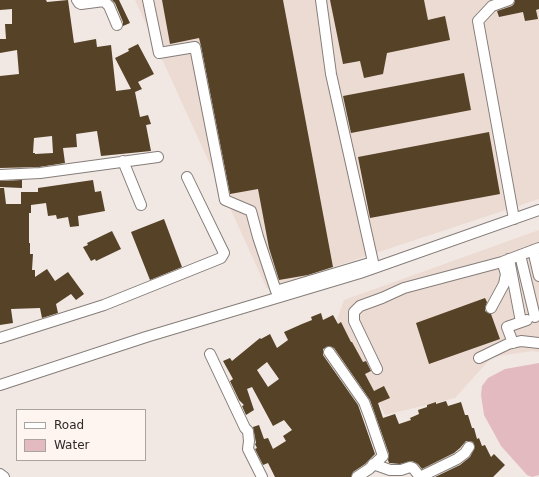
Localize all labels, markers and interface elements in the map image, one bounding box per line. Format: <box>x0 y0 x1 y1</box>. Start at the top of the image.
legend <box>16 409 146 461</box>
text: Road <box>54 418 84 432</box>
text: Water <box>54 438 89 452</box>

